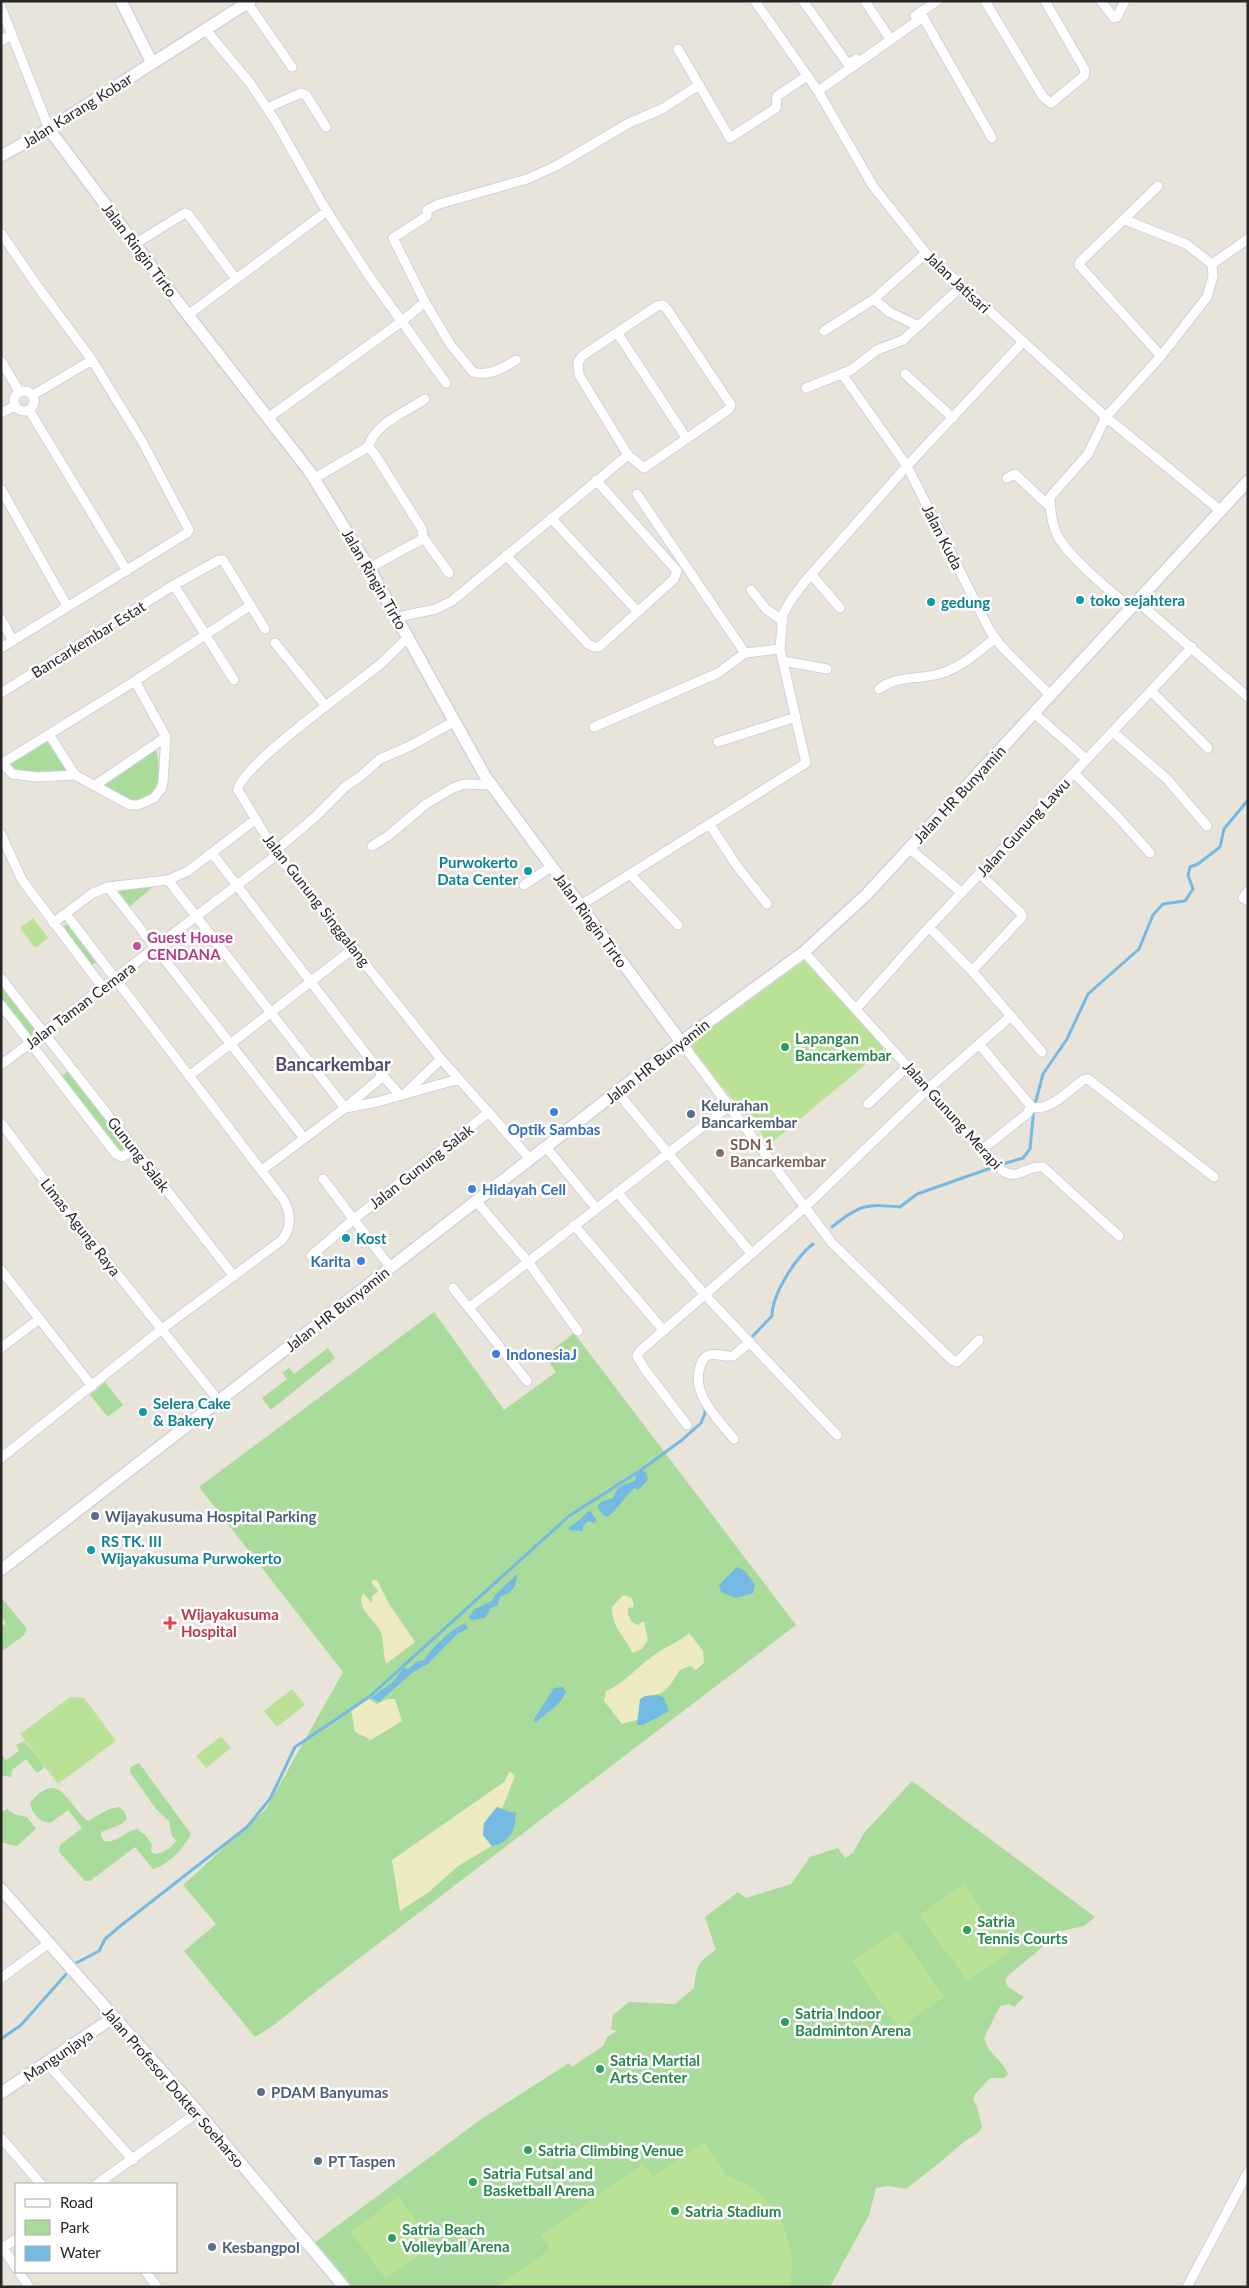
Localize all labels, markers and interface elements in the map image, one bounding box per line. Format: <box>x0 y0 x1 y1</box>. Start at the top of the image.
street label: Jalan Karang Kobar <box>19 69 136 151</box>
street label: Jalan Ringin Tirto <box>99 200 181 300</box>
street label: Jalan Jatisari <box>922 247 994 317</box>
street label: Jalan Kuda <box>919 502 967 572</box>
street label: Jalan Ringin Tirto <box>339 526 411 632</box>
place label: toko sejahtera <box>1090 591 1185 609</box>
place label: gedung <box>941 593 990 611</box>
marker: toko sejahtera <box>1074 594 1086 606</box>
street label: Bancarkembar Estat <box>28 596 149 681</box>
marker: gedung <box>925 596 937 608</box>
street label: Jalan HR Bunyamin <box>909 741 1009 847</box>
street label: Jalan Gunung Lawu <box>973 774 1073 880</box>
street label: Jalan Gunung Singgalang <box>260 830 374 970</box>
place label: Purwokerto Data Center <box>437 853 518 888</box>
marker: Purwokerto Data Center <box>522 865 534 877</box>
street label: Jalan Ringin Tirto <box>551 869 631 971</box>
place label: Guest House CENDANA <box>147 928 233 963</box>
marker: Guest House CENDANA <box>131 940 143 952</box>
street label: Jalan Taman Cemara <box>21 958 139 1052</box>
street label: Jalan HR Bunyamin <box>601 1015 713 1107</box>
place label: Lapangan Bancarkembar <box>795 1029 892 1064</box>
marker: Lapangan Bancarkembar <box>779 1041 791 1053</box>
district label: Bancarkembar <box>275 1053 391 1075</box>
street label: Jalan Gunung Merapi <box>900 1057 1006 1173</box>
place label: Kelurahan Bancarkembar <box>701 1096 798 1131</box>
marker: Optik Sambas <box>548 1106 560 1118</box>
marker: Kelurahan Bancarkembar <box>685 1108 697 1120</box>
street label: Gunung Salak <box>104 1113 174 1195</box>
street label: Jalan Gunung Salak <box>366 1120 477 1212</box>
place label: Optik Sambas <box>508 1120 601 1138</box>
place label: SDN 1 Bancarkembar <box>730 1135 827 1170</box>
marker: SDN 1 Bancarkembar <box>714 1147 726 1159</box>
street label: Limas Agung Raya <box>37 1175 125 1279</box>
place label: Hidayah Cell <box>482 1180 566 1198</box>
marker: Hidayah Cell <box>466 1183 478 1195</box>
place label: Kost <box>356 1229 387 1247</box>
marker: Kost <box>340 1232 352 1244</box>
place label: Karita <box>311 1252 351 1270</box>
marker: Karita <box>355 1255 367 1267</box>
street label: Jalan HR Bunyamin <box>281 1263 393 1355</box>
place label: IndonesiaJ <box>506 1345 577 1363</box>
marker: IndonesiaJ <box>490 1348 502 1360</box>
place label: Selera Cake & Bakery <box>153 1394 231 1429</box>
marker: Selera Cake & Bakery <box>137 1406 149 1418</box>
place label: Wijayakusuma Hospital Parking <box>105 1507 316 1525</box>
marker: Wijayakusuma Hospital Parking <box>89 1510 101 1522</box>
place label: RS TK. III Wijayakusuma Purwokerto <box>101 1532 282 1567</box>
marker: RS TK. III Wijayakusuma Purwokerto <box>85 1544 97 1556</box>
place label: Wijayakusuma Hospital <box>181 1605 279 1640</box>
marker: Wijayakusuma Hospital <box>163 1616 177 1630</box>
place label: Satria Tennis Courts <box>977 1912 1068 1947</box>
marker: Satria Tennis Courts <box>961 1924 973 1936</box>
street label: Jalan Profesor Dokter Soeharso <box>100 2003 248 2171</box>
place label: Satria Indoor Badminton Arena <box>795 2004 911 2039</box>
marker: Satria Indoor Badminton Arena <box>779 2016 791 2028</box>
street label: Mangunjaya <box>20 2025 96 2085</box>
place label: Satria Martial Arts Center <box>609 2051 700 2086</box>
marker: Satria Martial Arts Center <box>594 2063 606 2075</box>
place label: PDAM Banyumas <box>271 2083 389 2101</box>
marker: PDAM Banyumas <box>255 2086 267 2098</box>
place label: Satria Climbing Venue <box>538 2141 684 2159</box>
marker: Satria Climbing Venue <box>522 2144 534 2156</box>
place label: PT Taspen <box>328 2152 396 2170</box>
marker: PT Taspen <box>312 2155 324 2167</box>
place label: Satria Futsal and Basketball Arena <box>483 2164 595 2199</box>
marker: Satria Futsal and Basketball Arena <box>467 2176 479 2188</box>
legend <box>15 2183 178 2273</box>
text: Road <box>60 2193 93 2211</box>
place label: Satria Stadium <box>685 2202 781 2220</box>
marker: Satria Stadium <box>669 2205 681 2217</box>
text: Park <box>60 2218 90 2236</box>
place label: Satria Beach Volleyball Arena <box>401 2220 510 2255</box>
marker: Satria Beach Volleyball Arena <box>386 2232 398 2244</box>
place label: Kesbangpol <box>222 2238 300 2256</box>
marker: Kesbangpol <box>206 2241 218 2253</box>
text: Water <box>60 2243 101 2261</box>

